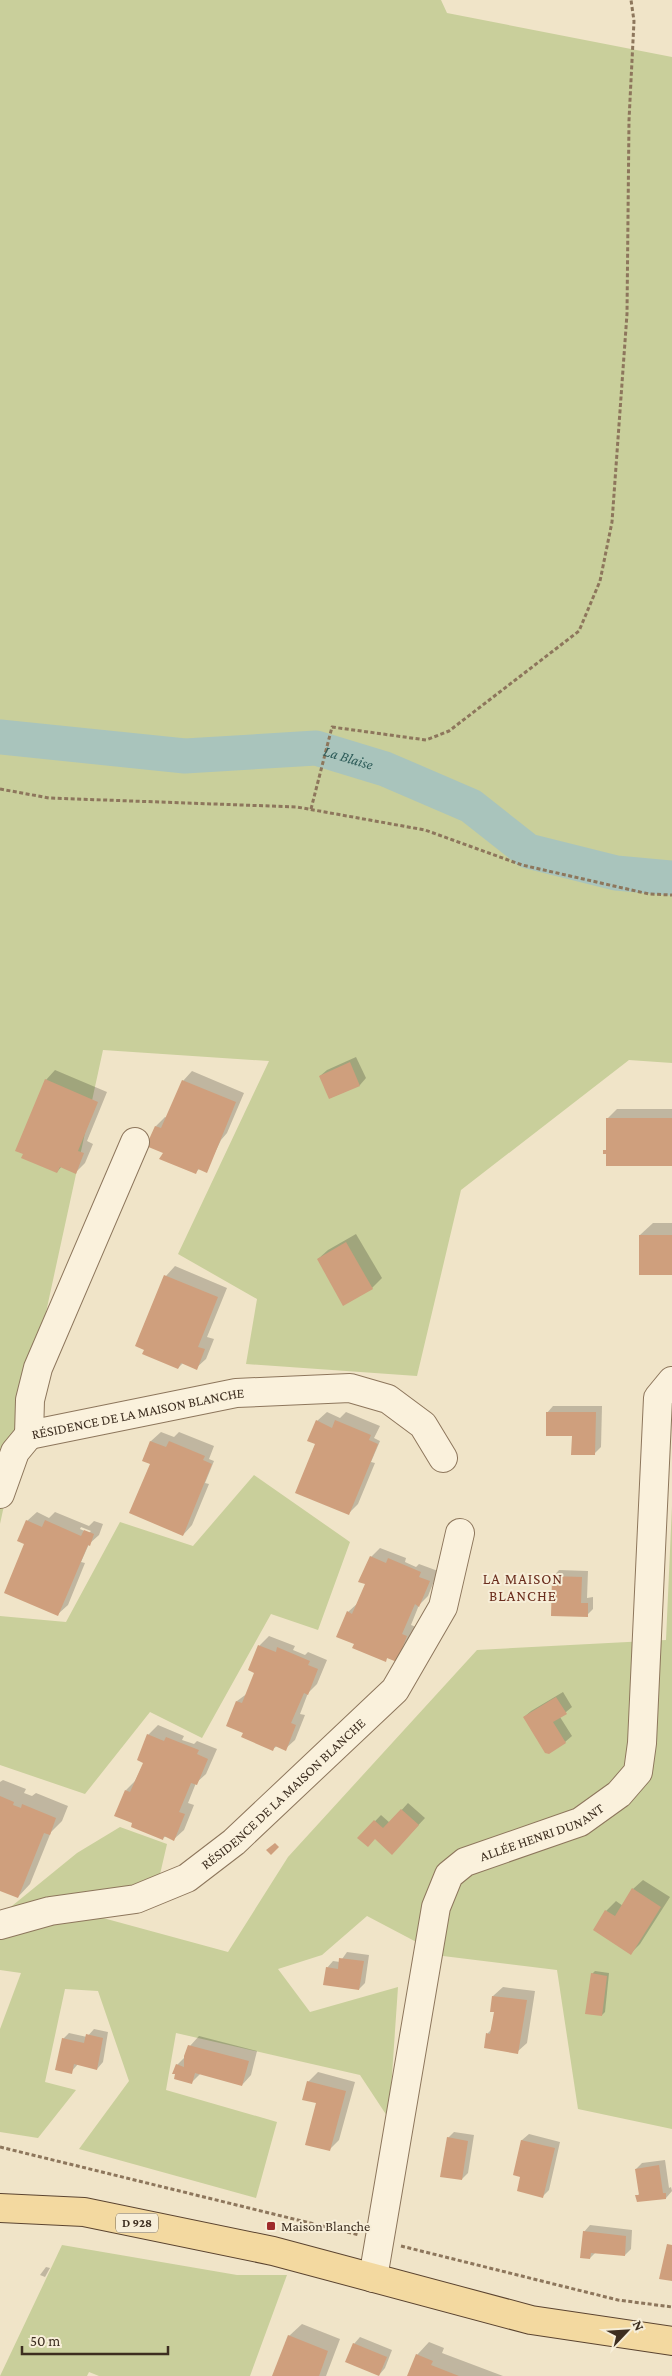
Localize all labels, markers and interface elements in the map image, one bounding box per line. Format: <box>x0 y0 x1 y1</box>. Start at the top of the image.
water label: La Blaise <box>322 743 375 773</box>
street label: RÉSIDENCE DE LA MAISON BLANCHE <box>30 1385 245 1442</box>
district label: LA MAISON BLANCHE <box>483 1571 563 1604</box>
street label: RÉSIDENCE DE LA MAISON BLANCHE <box>198 1714 369 1872</box>
street label: ALLÉE HENRI DUNANT <box>478 1799 607 1864</box>
road number: D 928 <box>116 2214 158 2232</box>
place label: Maison Blanche <box>281 2218 370 2234</box>
marker: Maison Blanche <box>265 2220 277 2232</box>
north arrow <box>602 2306 652 2356</box>
text: N <box>630 2318 648 2334</box>
scale bar <box>22 2324 169 2356</box>
text: 50 m <box>30 2333 60 2349</box>

